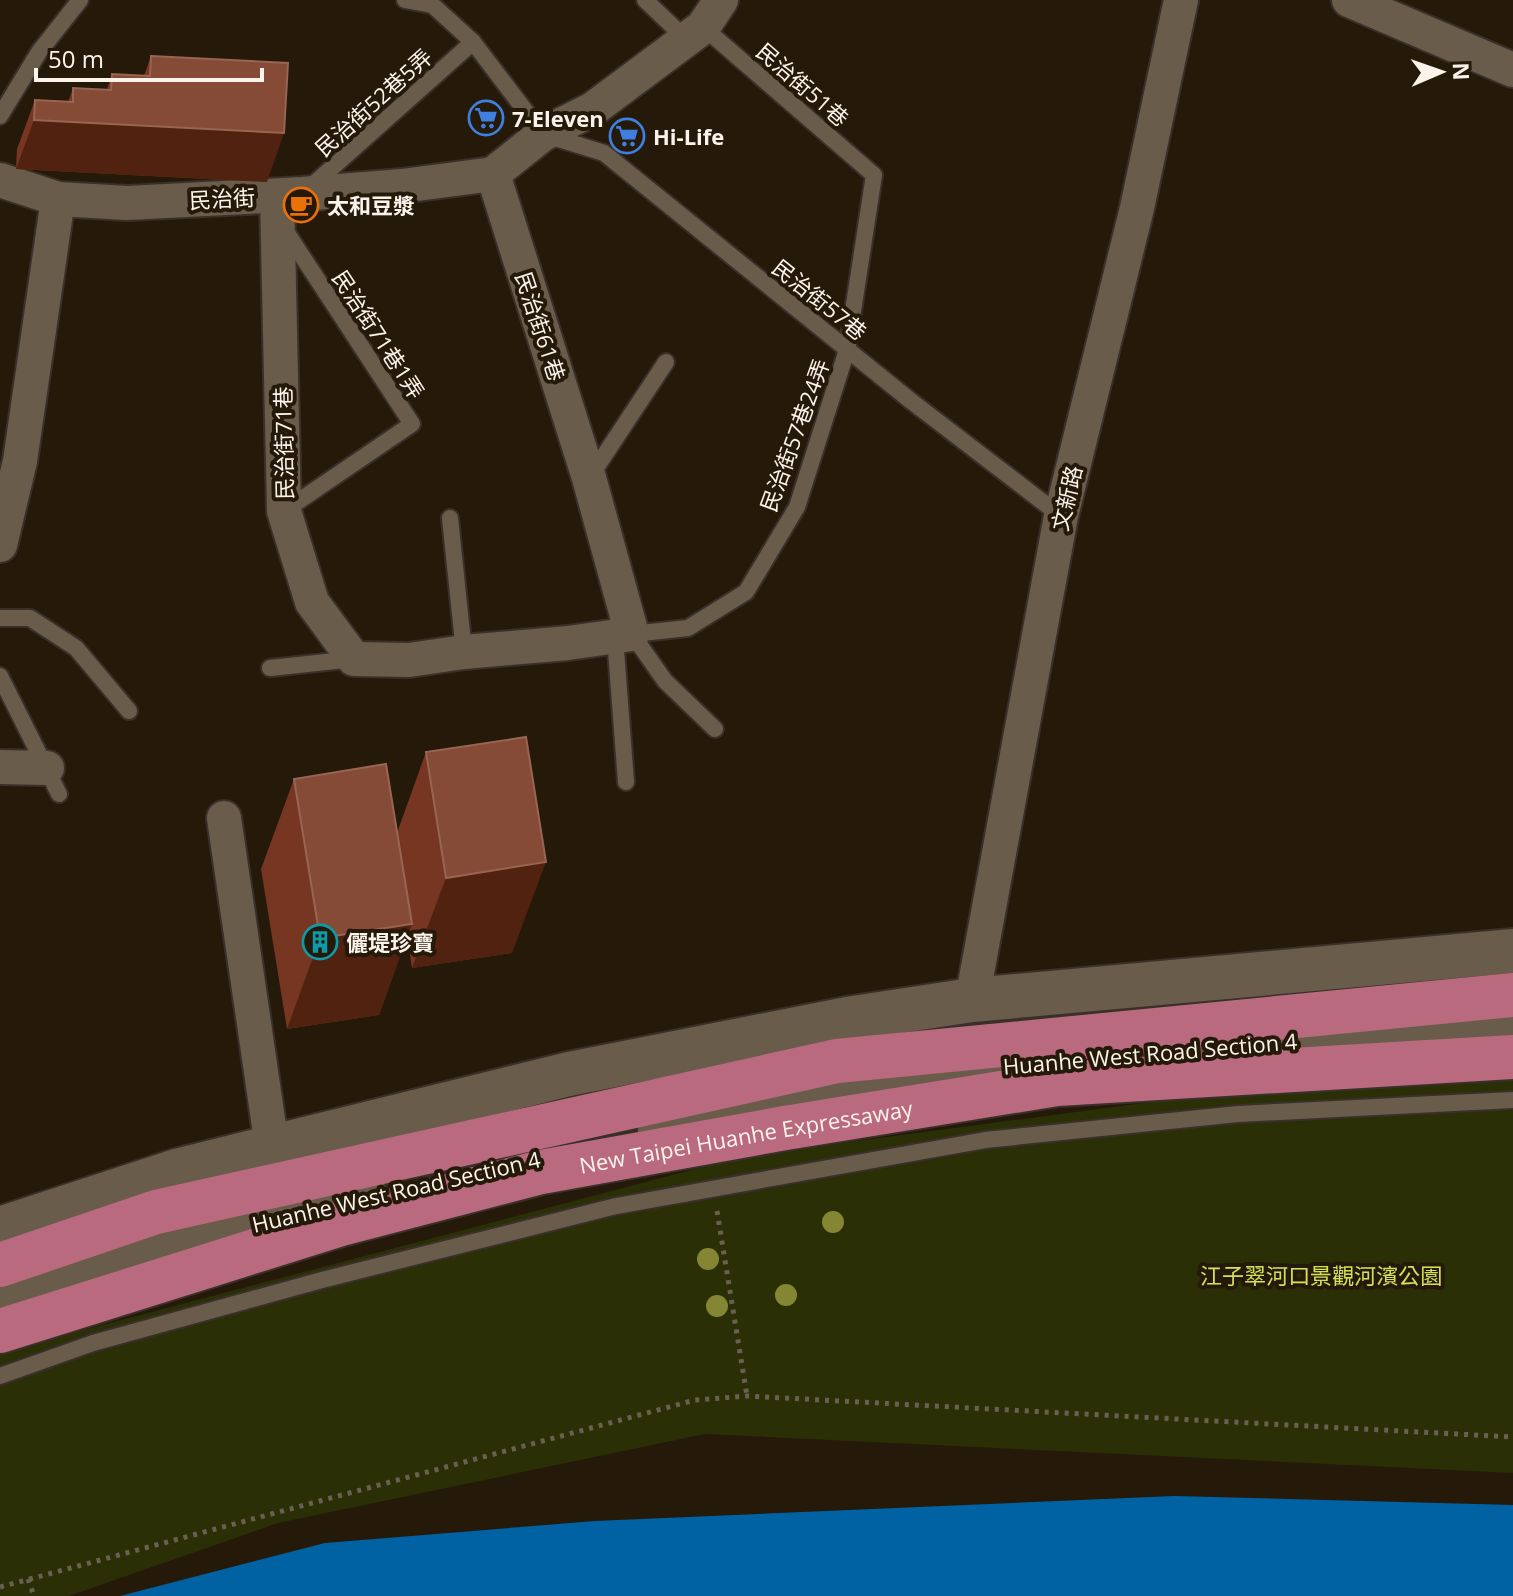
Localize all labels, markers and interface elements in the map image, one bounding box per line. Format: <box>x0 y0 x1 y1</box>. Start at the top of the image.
scale bar <box>36 32 262 82</box>
north arrow <box>1401 32 1481 112</box>
street label: 民治街51巷 <box>750 36 856 132</box>
street label: 民治街52巷5弄 <box>308 41 438 163</box>
text: 50 m <box>48 42 104 75</box>
text: N <box>1447 62 1477 81</box>
supermarket icon: 7-Eleven <box>467 99 505 137</box>
place label: 7-Eleven <box>512 103 604 133</box>
supermarket icon: Hi-Life <box>608 117 646 155</box>
place label: Hi-Life <box>653 121 724 151</box>
street label: 民治街 <box>188 181 256 215</box>
cafe icon: 太和豆漿 <box>282 186 320 224</box>
place label: 太和豆漿 <box>327 190 415 220</box>
street label: 民治街57巷 <box>767 252 873 346</box>
street label: 民治街71巷1弄 <box>326 264 432 404</box>
street label: 民治街61巷 <box>509 268 573 384</box>
street label: 民治街57巷24弄 <box>752 355 836 515</box>
street label: 民治街71巷 <box>267 386 299 500</box>
street label: 文新路 <box>1044 462 1088 534</box>
building icon: 儷堤珍寶 <box>301 923 339 961</box>
place label: 儷堤珍寶 <box>346 927 434 957</box>
street label: Huanhe West Road Section 4 <box>1002 1025 1299 1081</box>
street label: New Taipei Huanhe Expressaway <box>577 1092 916 1180</box>
street label: Huanhe West Road Section 4 <box>249 1143 544 1239</box>
park label: 江子翠河口景觀河濱公園 <box>1200 1260 1442 1290</box>

